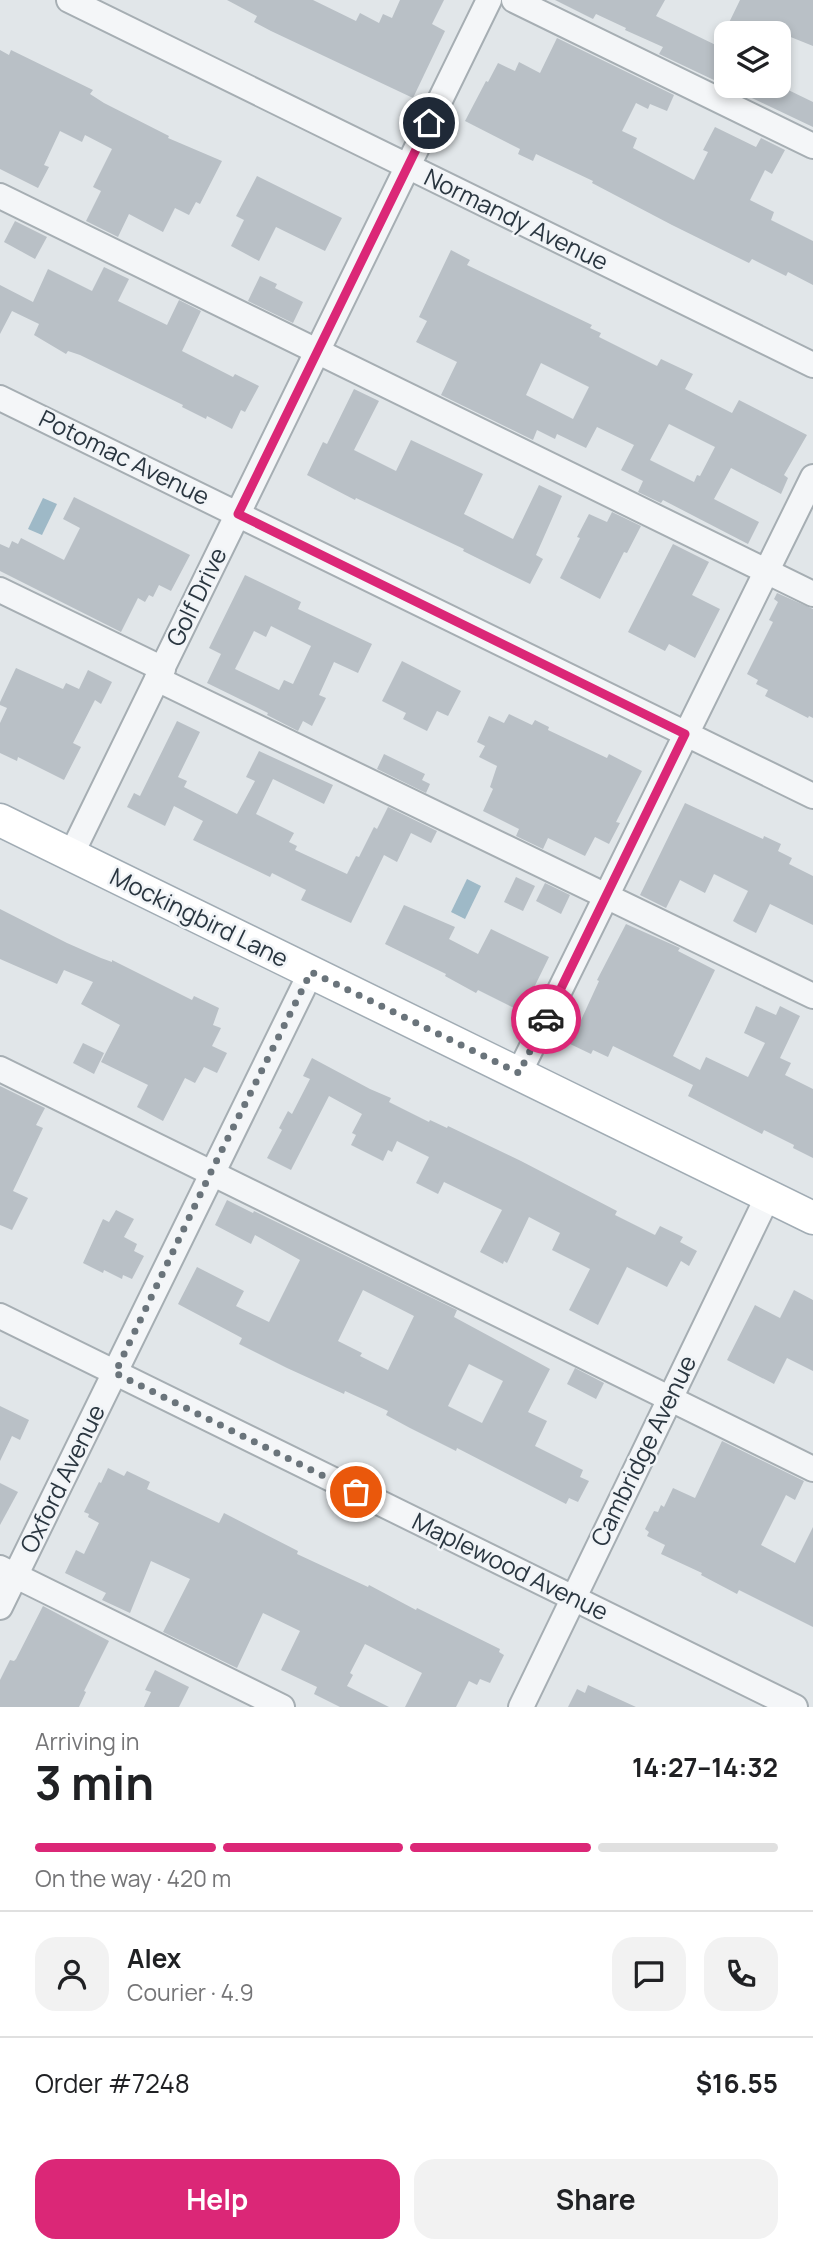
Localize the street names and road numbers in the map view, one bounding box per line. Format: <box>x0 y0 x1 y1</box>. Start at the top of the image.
street label: Normandy Avenue <box>419 160 614 278</box>
street label: Potomac Avenue <box>34 401 215 512</box>
street label: Golf Drive <box>158 541 234 651</box>
street label: Mockingbird Lane <box>105 859 294 974</box>
street label: Cambridge Avenue <box>582 1349 703 1551</box>
street label: Oxford Avenue <box>11 1399 112 1558</box>
street label: Maplewood Avenue <box>407 1504 614 1627</box>

